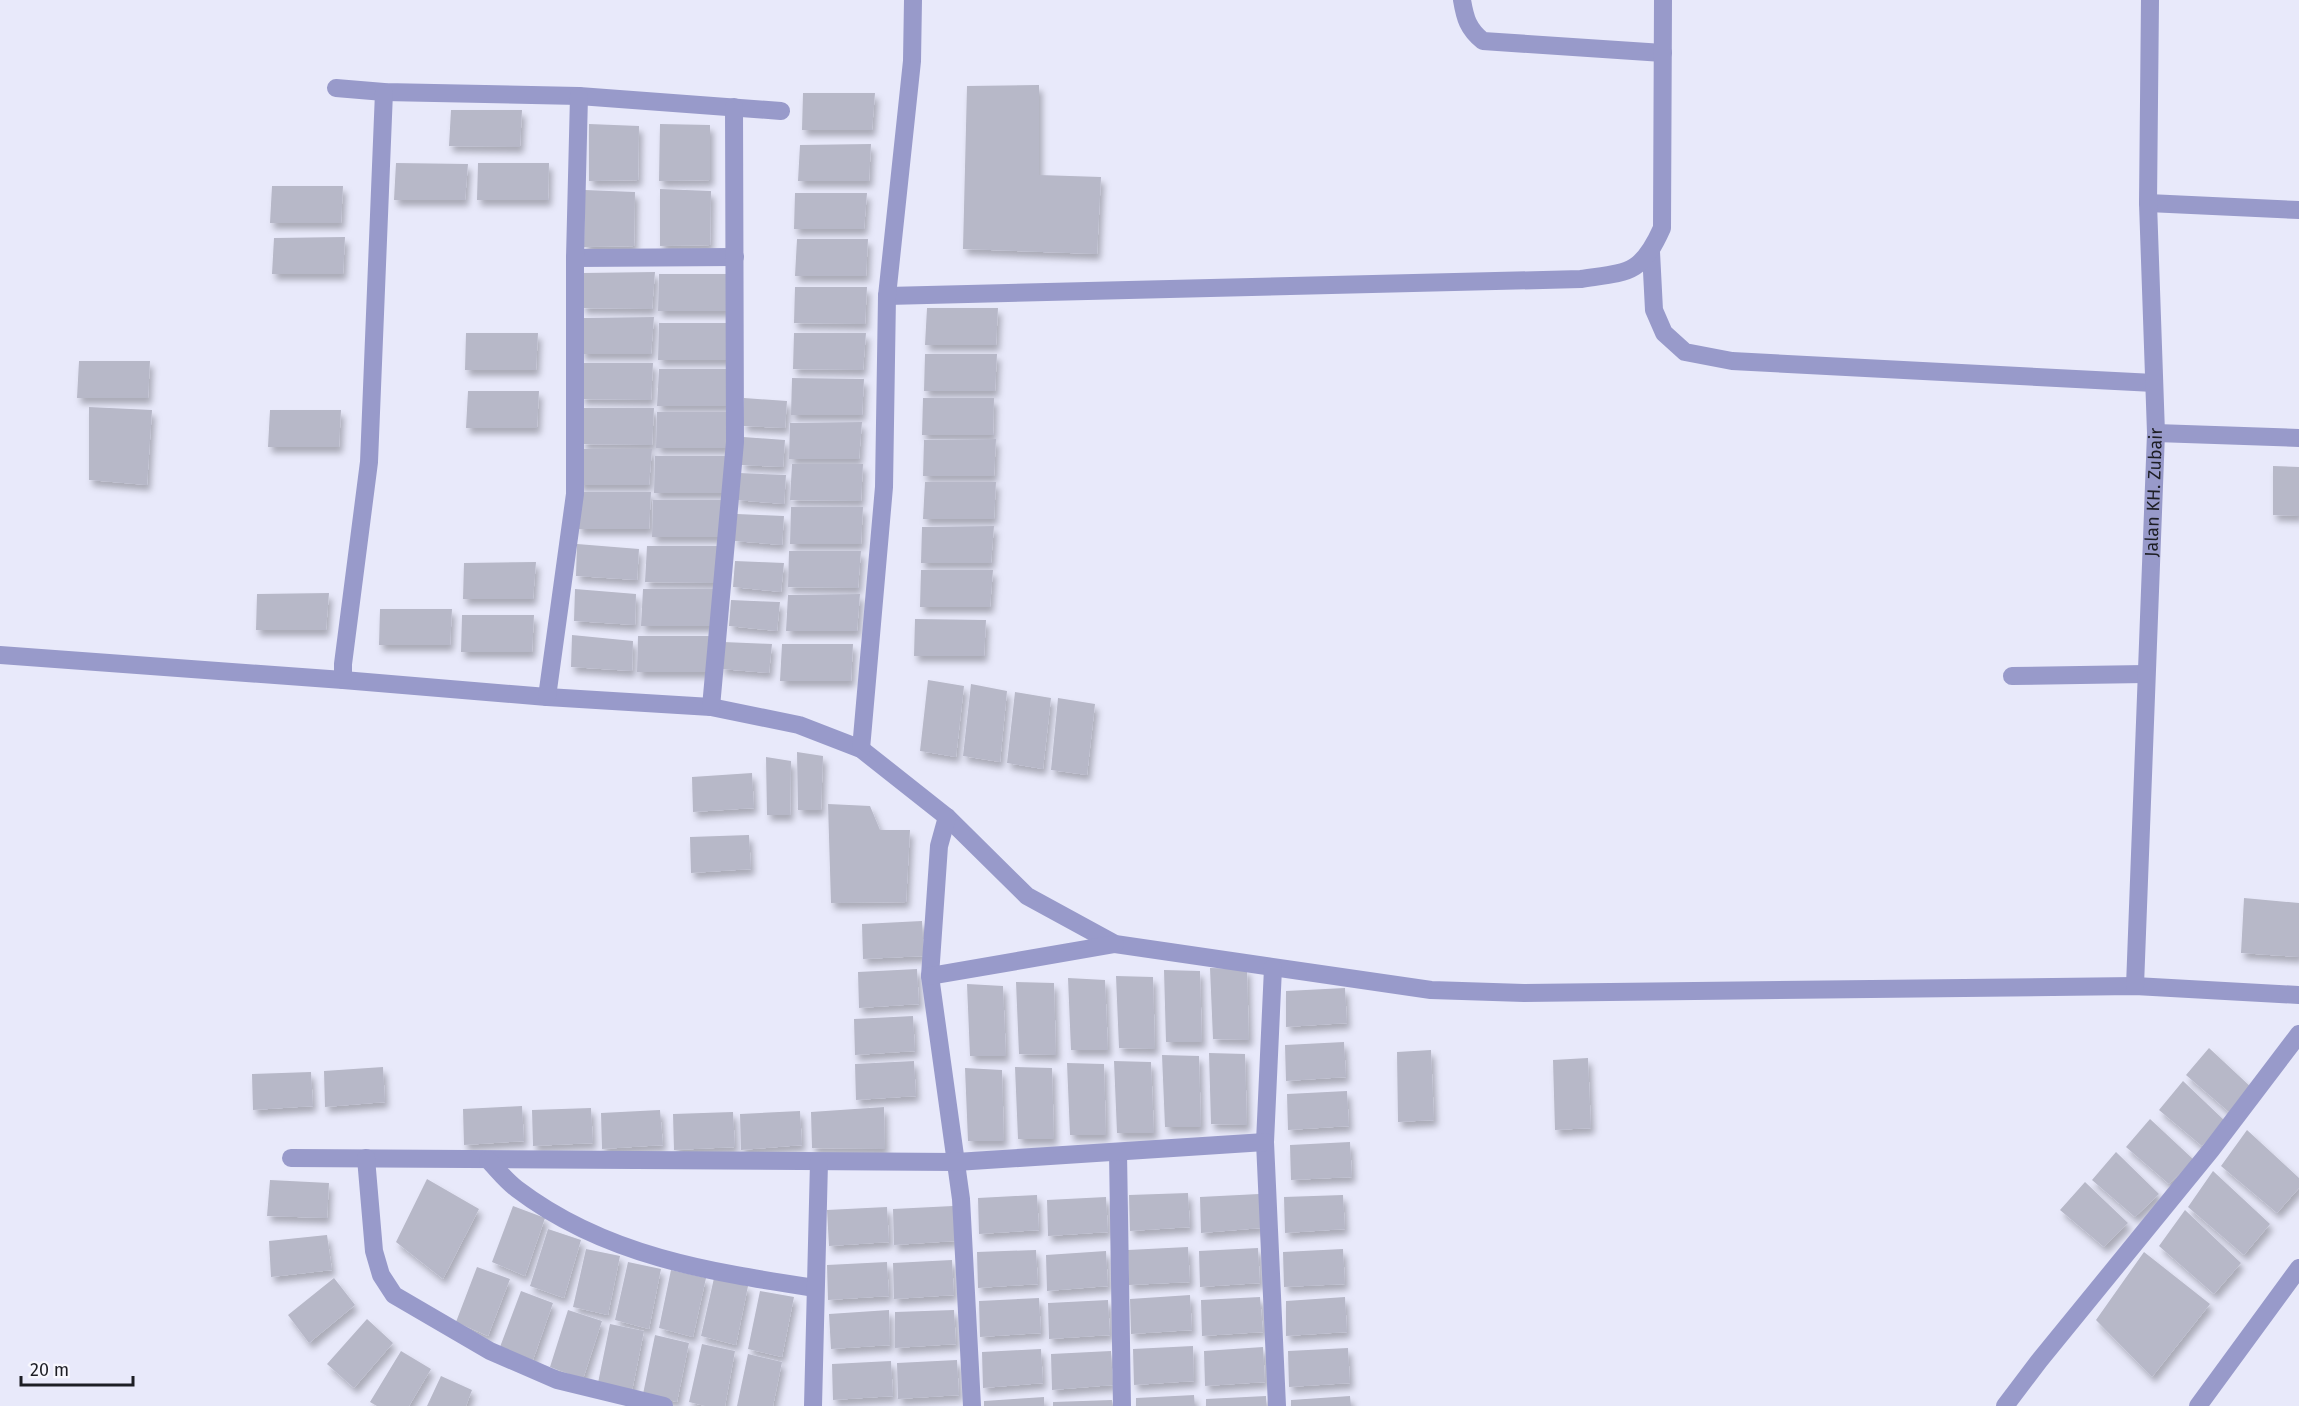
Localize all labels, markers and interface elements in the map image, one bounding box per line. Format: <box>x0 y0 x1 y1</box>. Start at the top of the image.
street label: Jalan KH. Zubair <box>2140 427 2167 557</box>
scale bar <box>21 1349 134 1387</box>
text: 20 m <box>30 1359 69 1381</box>

